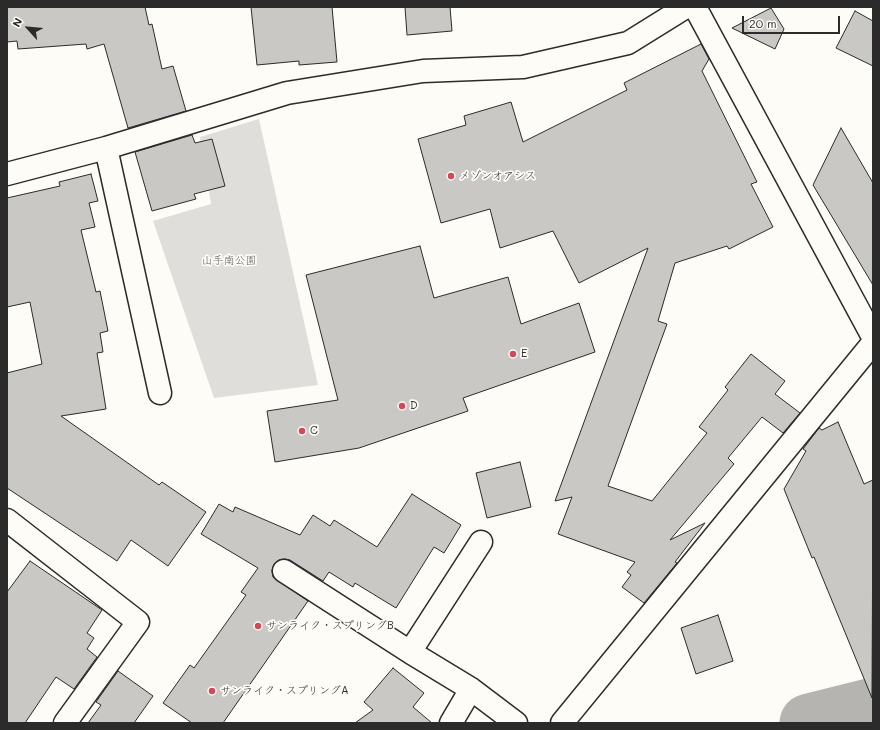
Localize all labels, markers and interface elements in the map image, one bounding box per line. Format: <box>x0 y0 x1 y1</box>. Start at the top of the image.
north arrow <box>8 8 48 48</box>
scale bar <box>744 8 842 34</box>
text: N <box>8 15 25 29</box>
text: 20 m <box>749 15 777 31</box>
place label: メゾンオアシス <box>459 169 536 183</box>
marker: メゾンオアシス <box>446 171 456 181</box>
park label: 山手南公園 <box>202 254 256 268</box>
place label: E <box>521 347 527 361</box>
marker: E <box>508 349 518 359</box>
place label: D <box>410 399 418 413</box>
marker: D <box>397 401 407 411</box>
place label: C <box>310 424 318 438</box>
marker: C <box>297 426 307 436</box>
place label: サンライク・スプリングB <box>266 619 394 633</box>
marker: サンライク・スプリングB <box>253 621 263 631</box>
place label: サンライク・スプリングA <box>220 684 349 698</box>
marker: サンライク・スプリングA <box>207 686 217 696</box>

